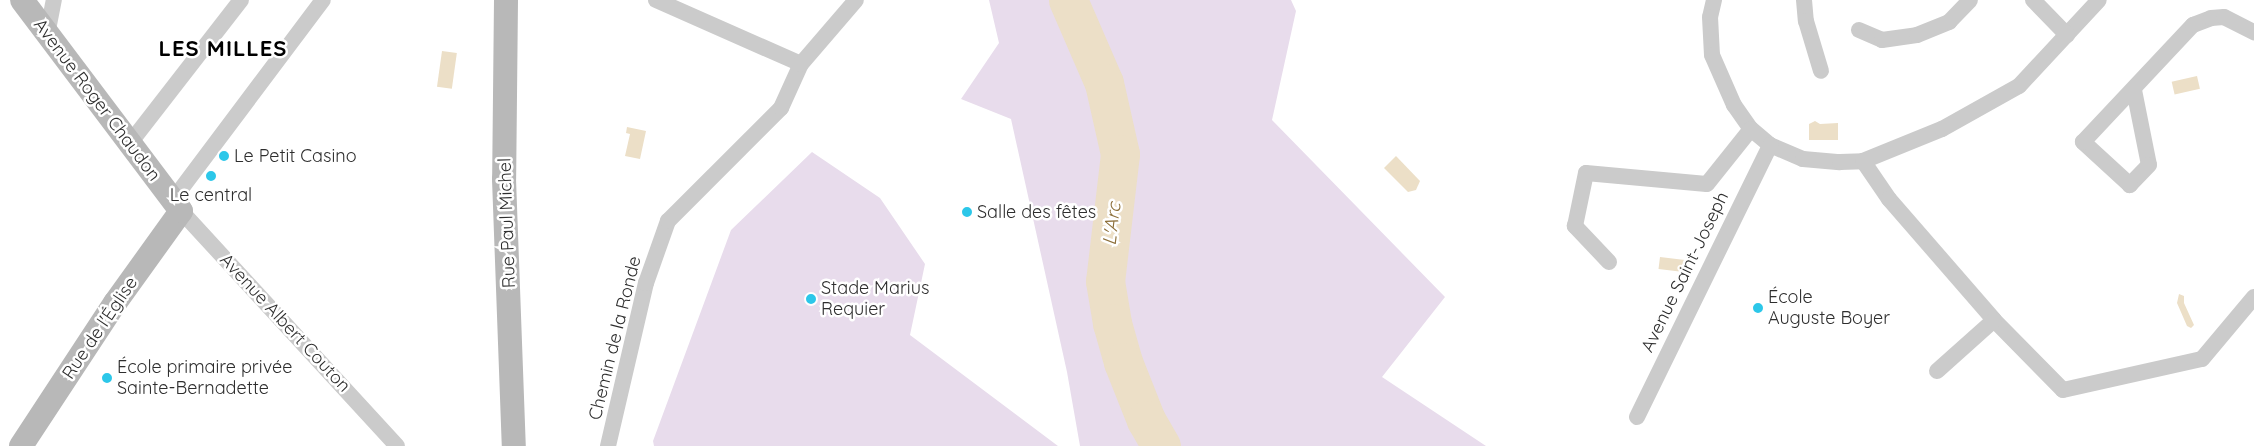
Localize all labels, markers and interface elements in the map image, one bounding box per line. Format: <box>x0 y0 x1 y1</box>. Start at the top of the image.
street label: Avenue Roger Chaudon <box>29 15 165 185</box>
district label: LES MILLES <box>157 36 289 62</box>
place label: Le Petit Casino <box>234 145 357 167</box>
marker: Le Petit Casino <box>218 150 230 162</box>
street label: Rue Paul Michel <box>494 157 520 289</box>
marker: Le central <box>205 170 217 182</box>
place label: Le central <box>170 184 252 206</box>
street label: Avenue Saint-Joseph <box>1637 188 1733 356</box>
place label: Salle des fêtes <box>977 201 1096 223</box>
water label: L'Arc <box>1098 201 1126 247</box>
marker: Salle des fêtes <box>961 206 973 218</box>
street label: Avenue Albert Couton <box>215 249 355 397</box>
street label: Chemin de la Ronde <box>584 254 646 422</box>
street label: Rue de l'Église <box>58 273 142 383</box>
place label: Stade Marius Requier <box>821 278 929 320</box>
place label: École Auguste Boyer <box>1768 287 1890 330</box>
marker: Stade Marius Requier <box>805 293 817 305</box>
marker: École Auguste Boyer <box>1752 302 1764 314</box>
place label: École primaire privée Sainte-Bernadette <box>117 357 292 399</box>
marker: École primaire privée Sainte-Bernadette <box>101 372 113 384</box>

